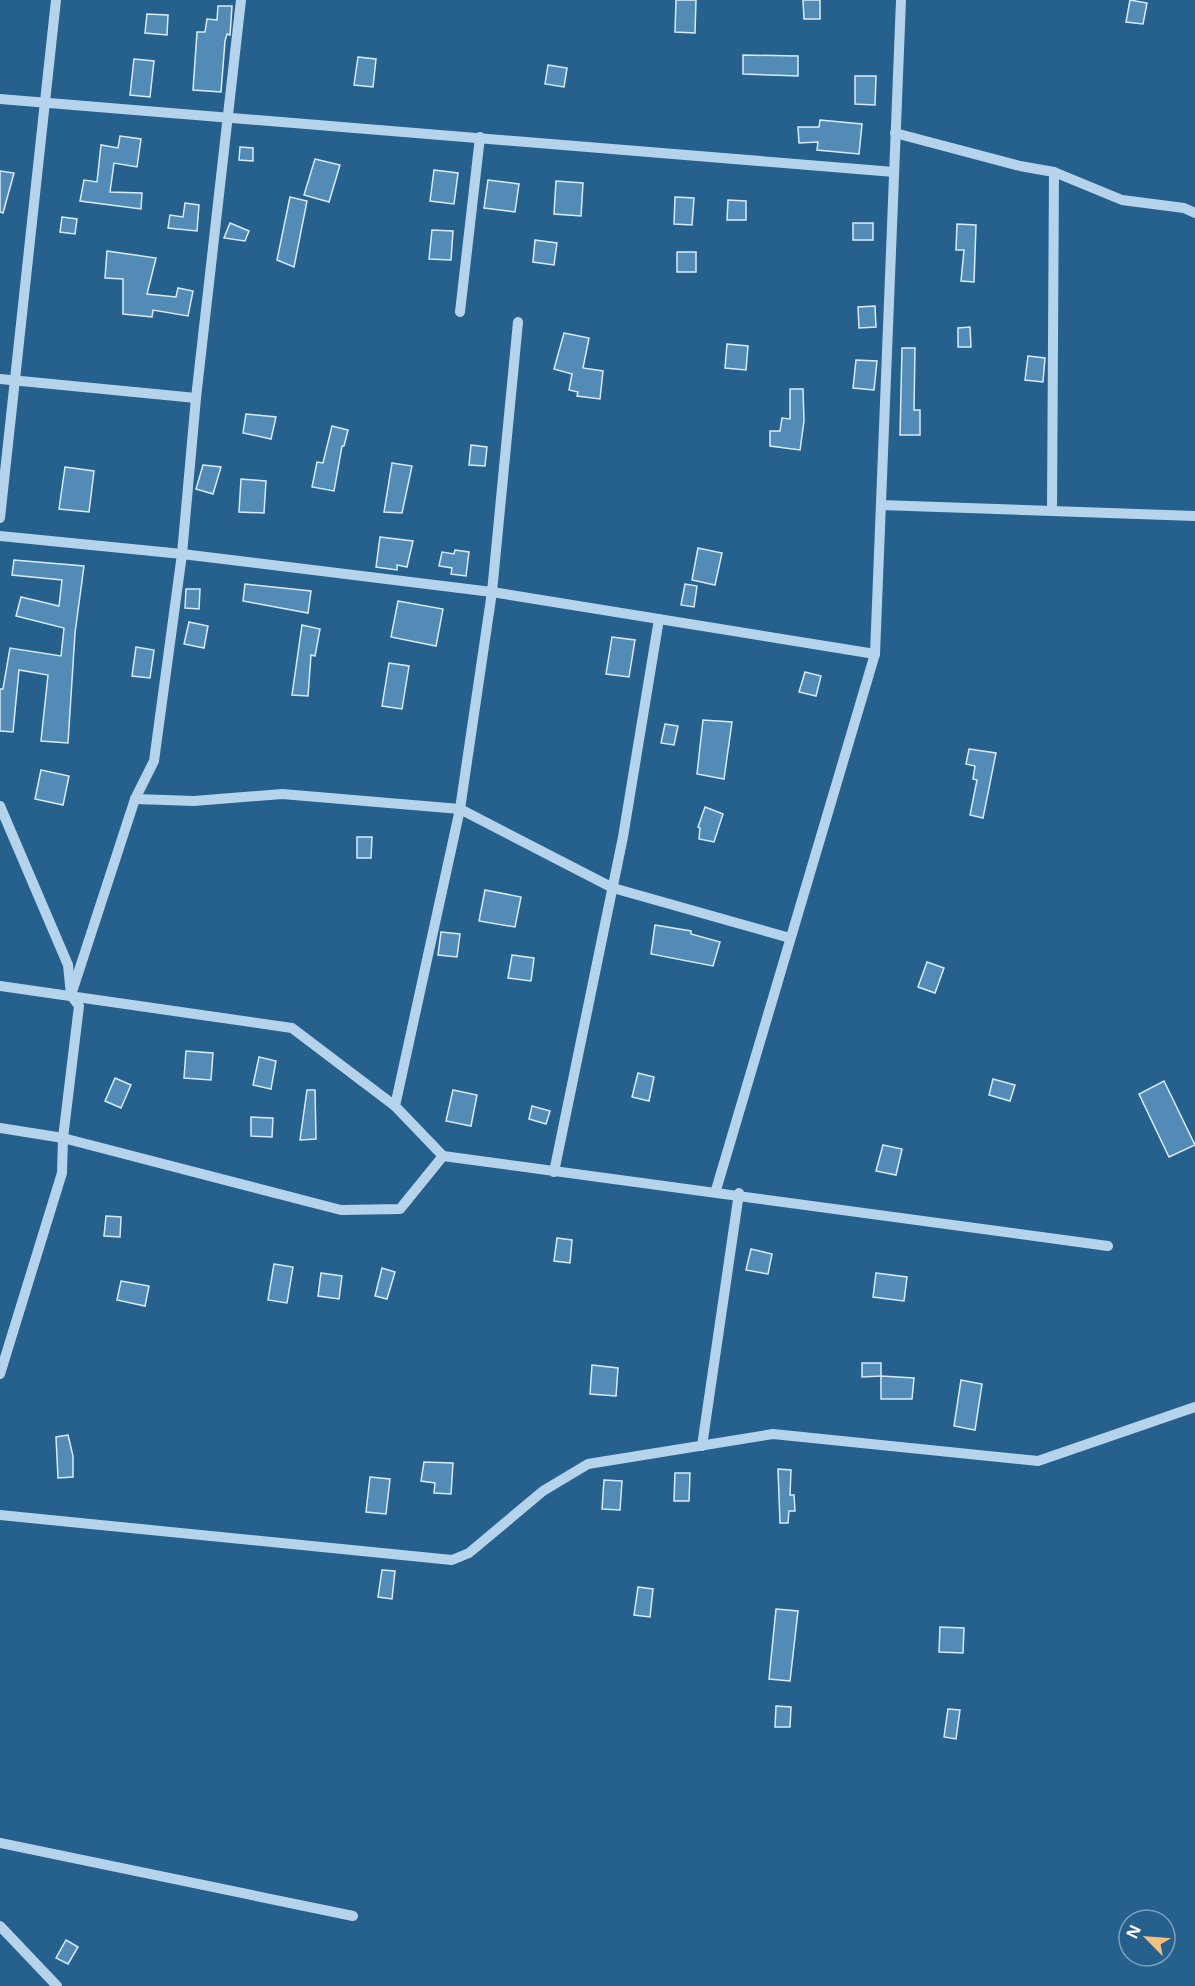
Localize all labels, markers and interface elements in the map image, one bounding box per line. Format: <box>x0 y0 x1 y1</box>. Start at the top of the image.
north arrow <box>1117 1908 1177 1968</box>
text: N <box>1121 1921 1146 1942</box>

